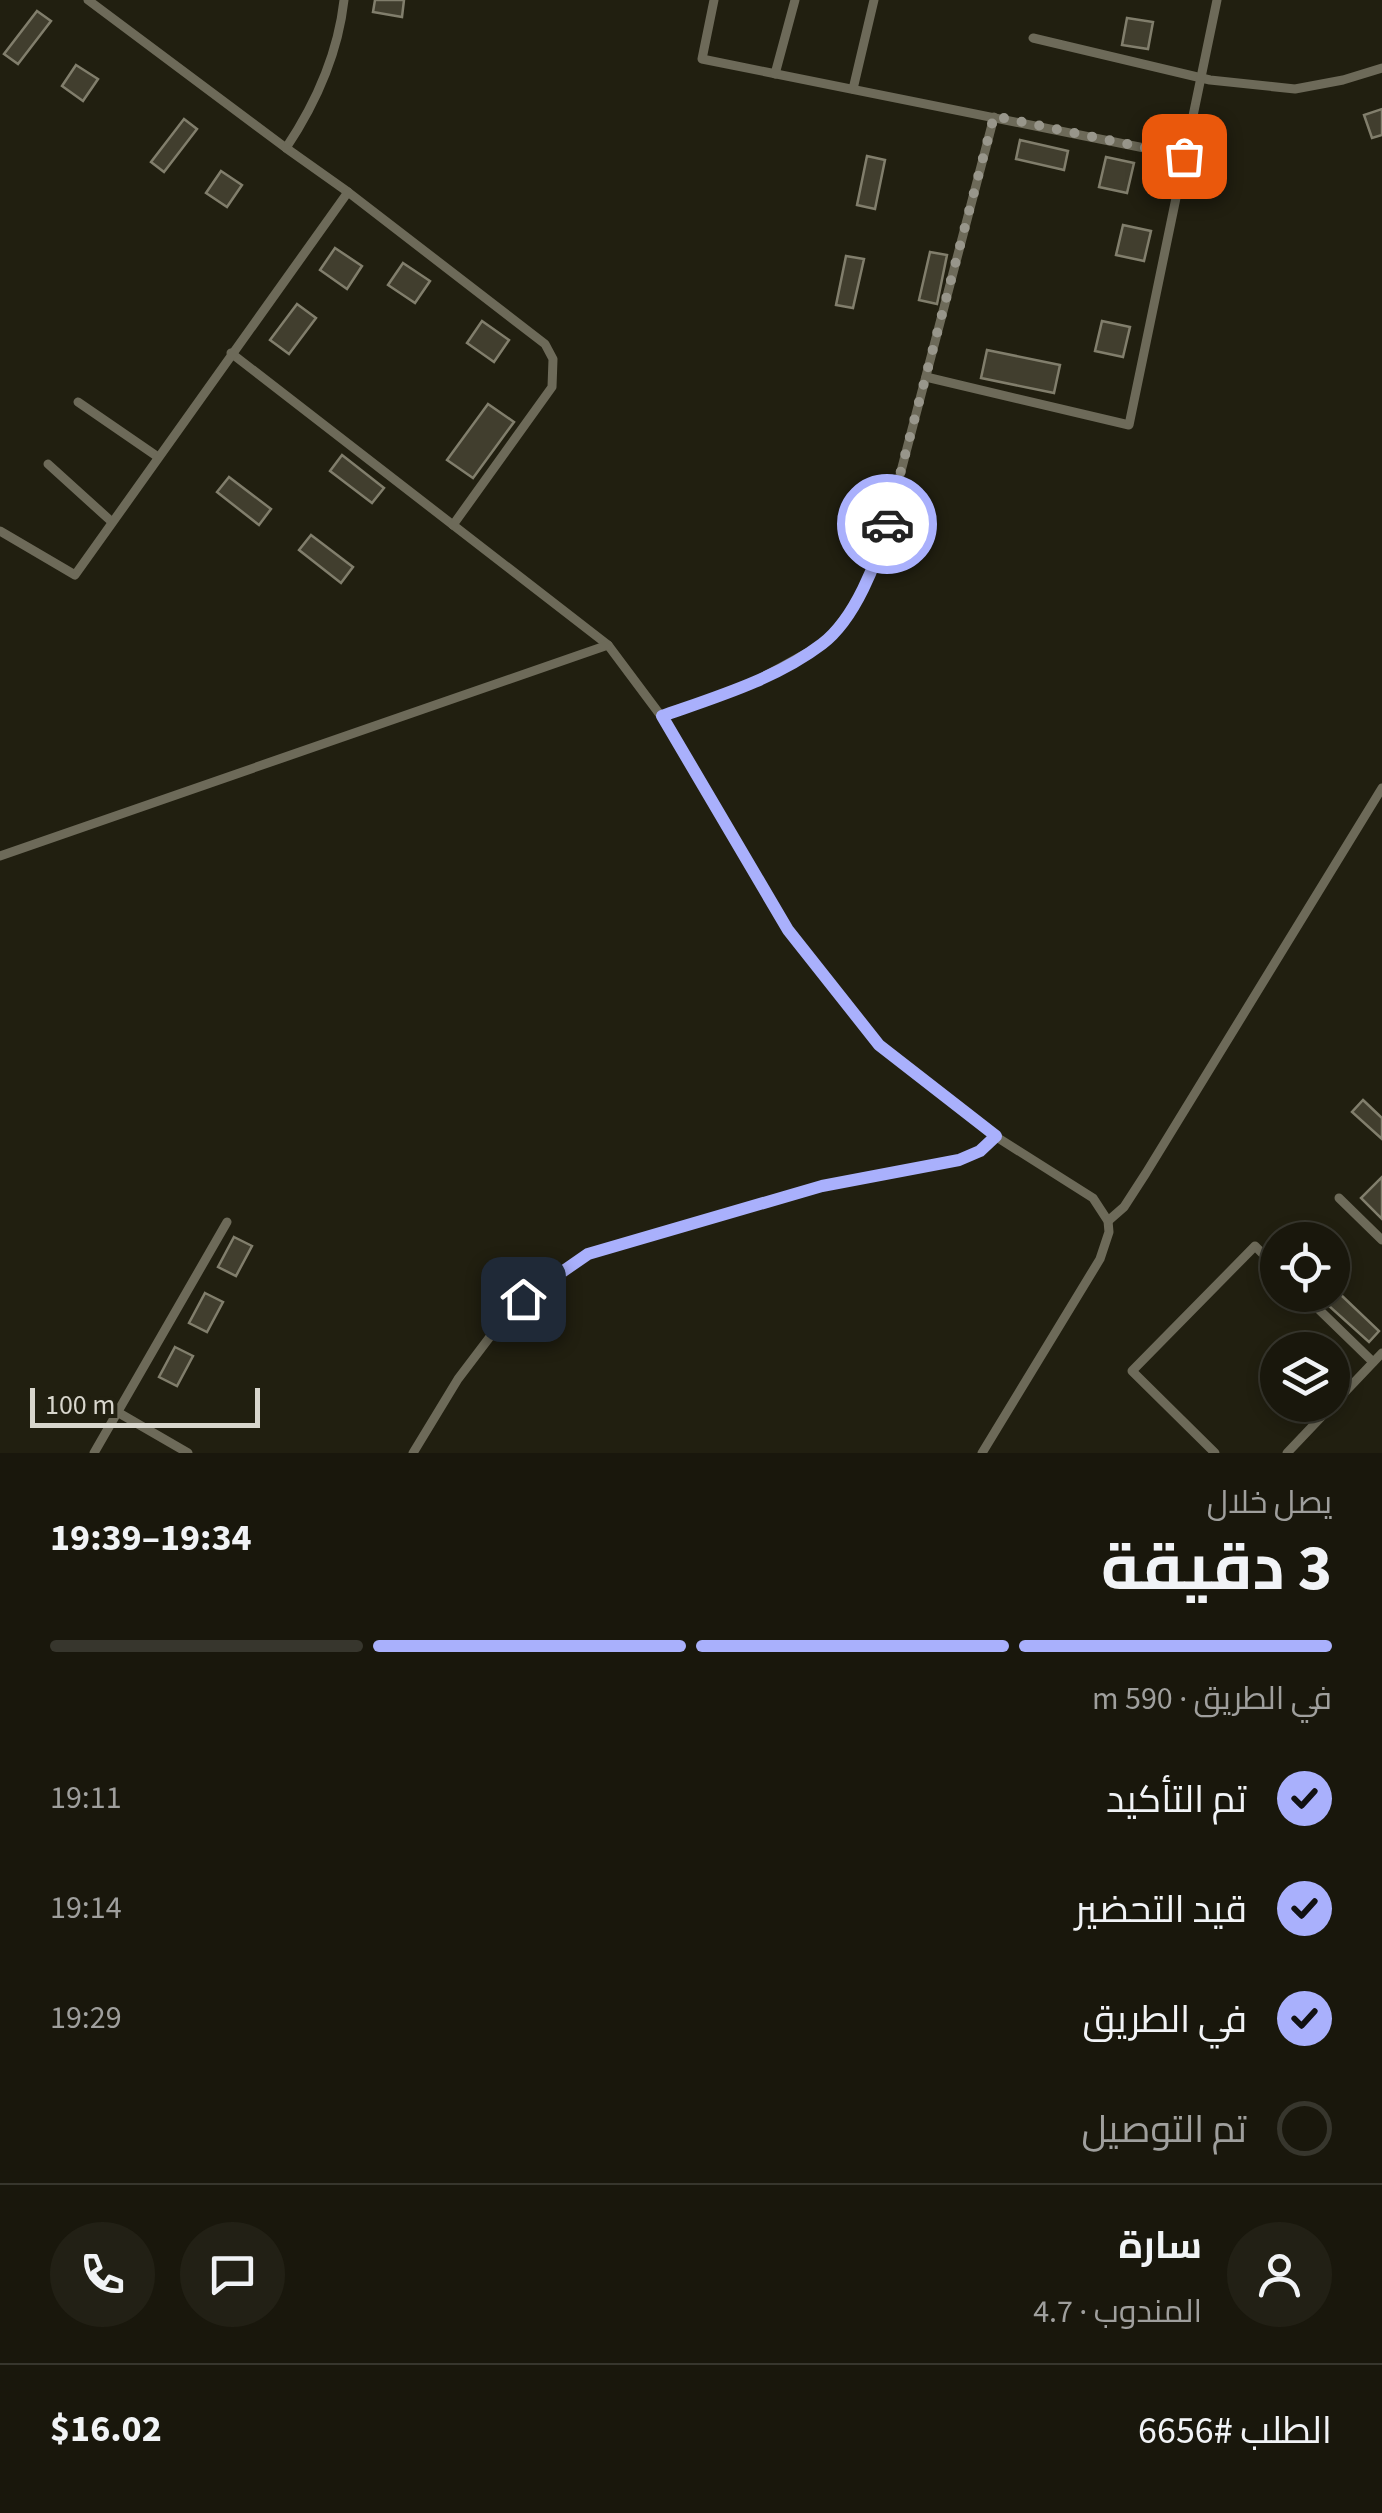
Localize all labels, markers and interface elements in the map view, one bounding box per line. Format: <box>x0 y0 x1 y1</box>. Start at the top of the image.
pin <box>1142 114 1227 199</box>
icon: bag <box>1157 129 1212 184</box>
courier <box>837 474 937 574</box>
icon: car <box>860 497 915 552</box>
map controls <box>1260 1222 1350 1422</box>
button: locate <box>1260 1222 1350 1312</box>
pin <box>481 1257 566 1342</box>
icon: home <box>496 1272 551 1327</box>
button: layers <box>1260 1332 1350 1422</box>
scale bar <box>30 1383 260 1428</box>
text: 100 m <box>45 1385 116 1425</box>
text: يصل خلال <box>1207 1480 1332 1526</box>
text: 19:34–19:39 <box>50 1511 252 1565</box>
text: 3 دقيقة <box>1101 1522 1332 1615</box>
text: في الطريق · 590 m <box>1092 1676 1332 1722</box>
icon: check <box>1277 1771 1332 1826</box>
text: تم التأكيد <box>1106 1773 1247 1827</box>
text: 19:11 <box>50 1775 122 1821</box>
icon: check <box>1277 1881 1332 1936</box>
text: قيد التحضير <box>1075 1883 1247 1937</box>
text: 19:14 <box>50 1885 122 1931</box>
icon: check <box>1277 1991 1332 2046</box>
text: في الطريق <box>1083 1993 1247 2047</box>
text: 19:29 <box>50 1995 122 2041</box>
text: تم التوصيل <box>1082 2103 1247 2157</box>
text: سارة <box>1119 2219 1202 2273</box>
button: phone <box>50 2222 155 2327</box>
button: chat <box>180 2222 285 2327</box>
button: person <box>1227 2222 1332 2327</box>
text: المندوب · 4.7 <box>1033 2289 1202 2335</box>
text: $16.02 <box>50 2402 162 2456</box>
text: الطلب #6656 <box>1138 2404 1332 2458</box>

